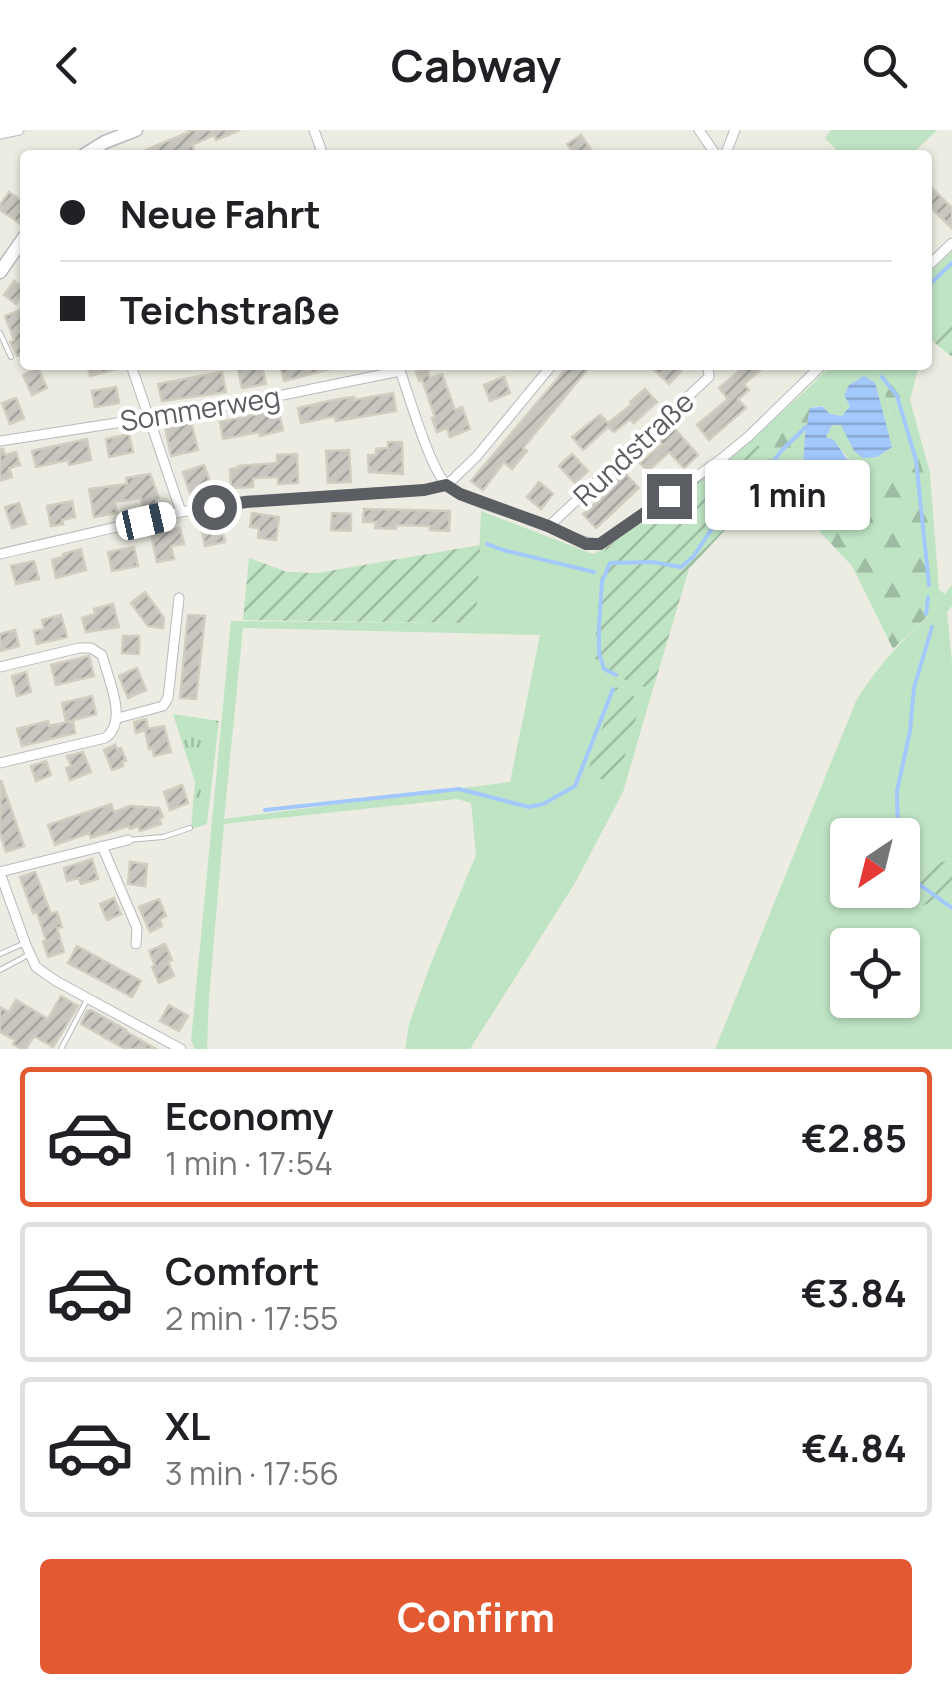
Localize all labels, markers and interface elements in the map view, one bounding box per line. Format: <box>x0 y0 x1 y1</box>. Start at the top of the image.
text: Cabway <box>391 34 561 96</box>
icon: back <box>40 38 95 93</box>
icon: search <box>857 38 912 93</box>
text: Neue Fahrt <box>120 187 321 239</box>
text: Teichstraße <box>120 283 340 335</box>
street label: Sommerweg <box>117 377 283 439</box>
street label: Rundstraße <box>565 382 701 514</box>
callout: 1 min <box>704 461 869 531</box>
text: 1 min <box>748 473 827 517</box>
route end <box>647 474 692 519</box>
route start <box>192 485 237 530</box>
car <box>113 500 179 542</box>
north arrow <box>830 818 920 908</box>
map controls <box>830 818 920 1018</box>
button: locate <box>830 928 920 1018</box>
text: Economy <box>165 1089 334 1141</box>
icon: car <box>45 1092 135 1182</box>
text: €2.85 <box>801 1111 907 1163</box>
text: 1 min · 17:54 <box>165 1141 333 1185</box>
text: Comfort <box>165 1244 319 1296</box>
icon: car <box>45 1247 135 1337</box>
text: €3.84 <box>801 1266 907 1318</box>
text: 2 min · 17:55 <box>165 1296 338 1340</box>
text: XL <box>165 1399 210 1451</box>
icon: car <box>45 1402 135 1492</box>
text: €4.84 <box>802 1421 907 1473</box>
text: 3 min · 17:56 <box>165 1451 339 1495</box>
button: Confirm <box>40 1559 912 1674</box>

